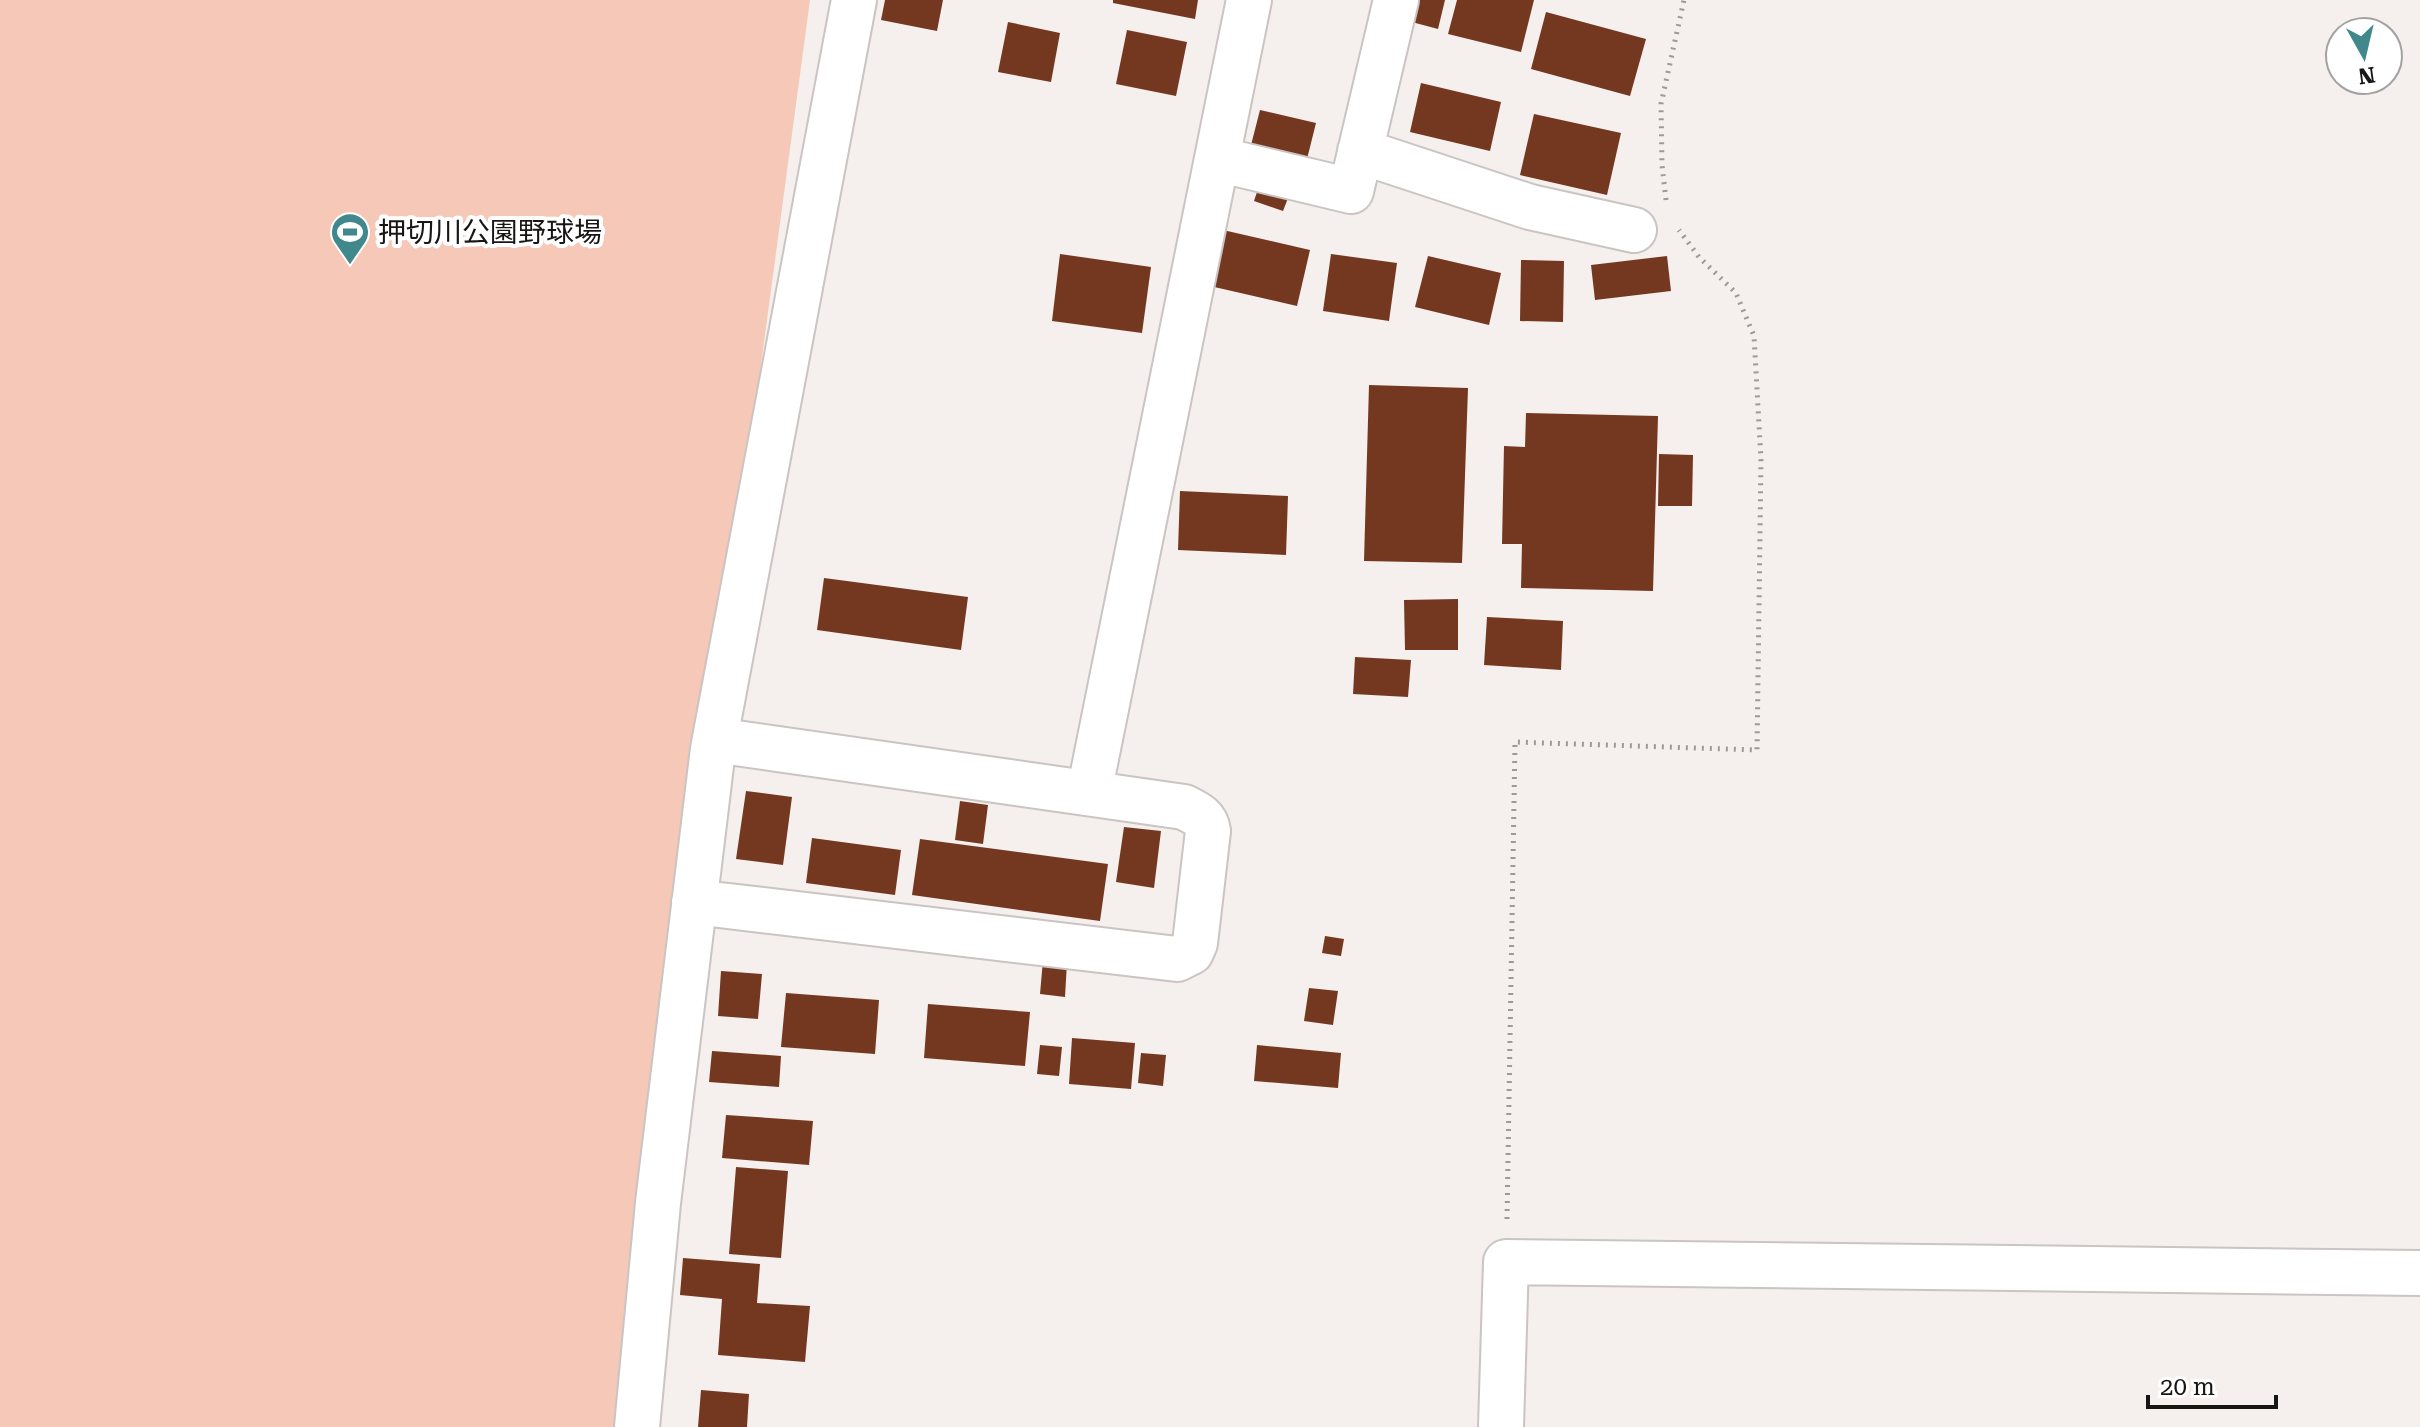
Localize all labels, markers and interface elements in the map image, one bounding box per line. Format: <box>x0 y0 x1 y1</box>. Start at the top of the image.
north arrow <box>2324 16 2404 96</box>
text: N <box>2357 62 2377 89</box>
sports icon: 押切川公園野球場 <box>329 211 371 266</box>
place label: 押切川公園野球場 <box>378 216 602 249</box>
scale bar <box>2148 1359 2276 1409</box>
text: 20 m <box>2160 1373 2215 1401</box>

